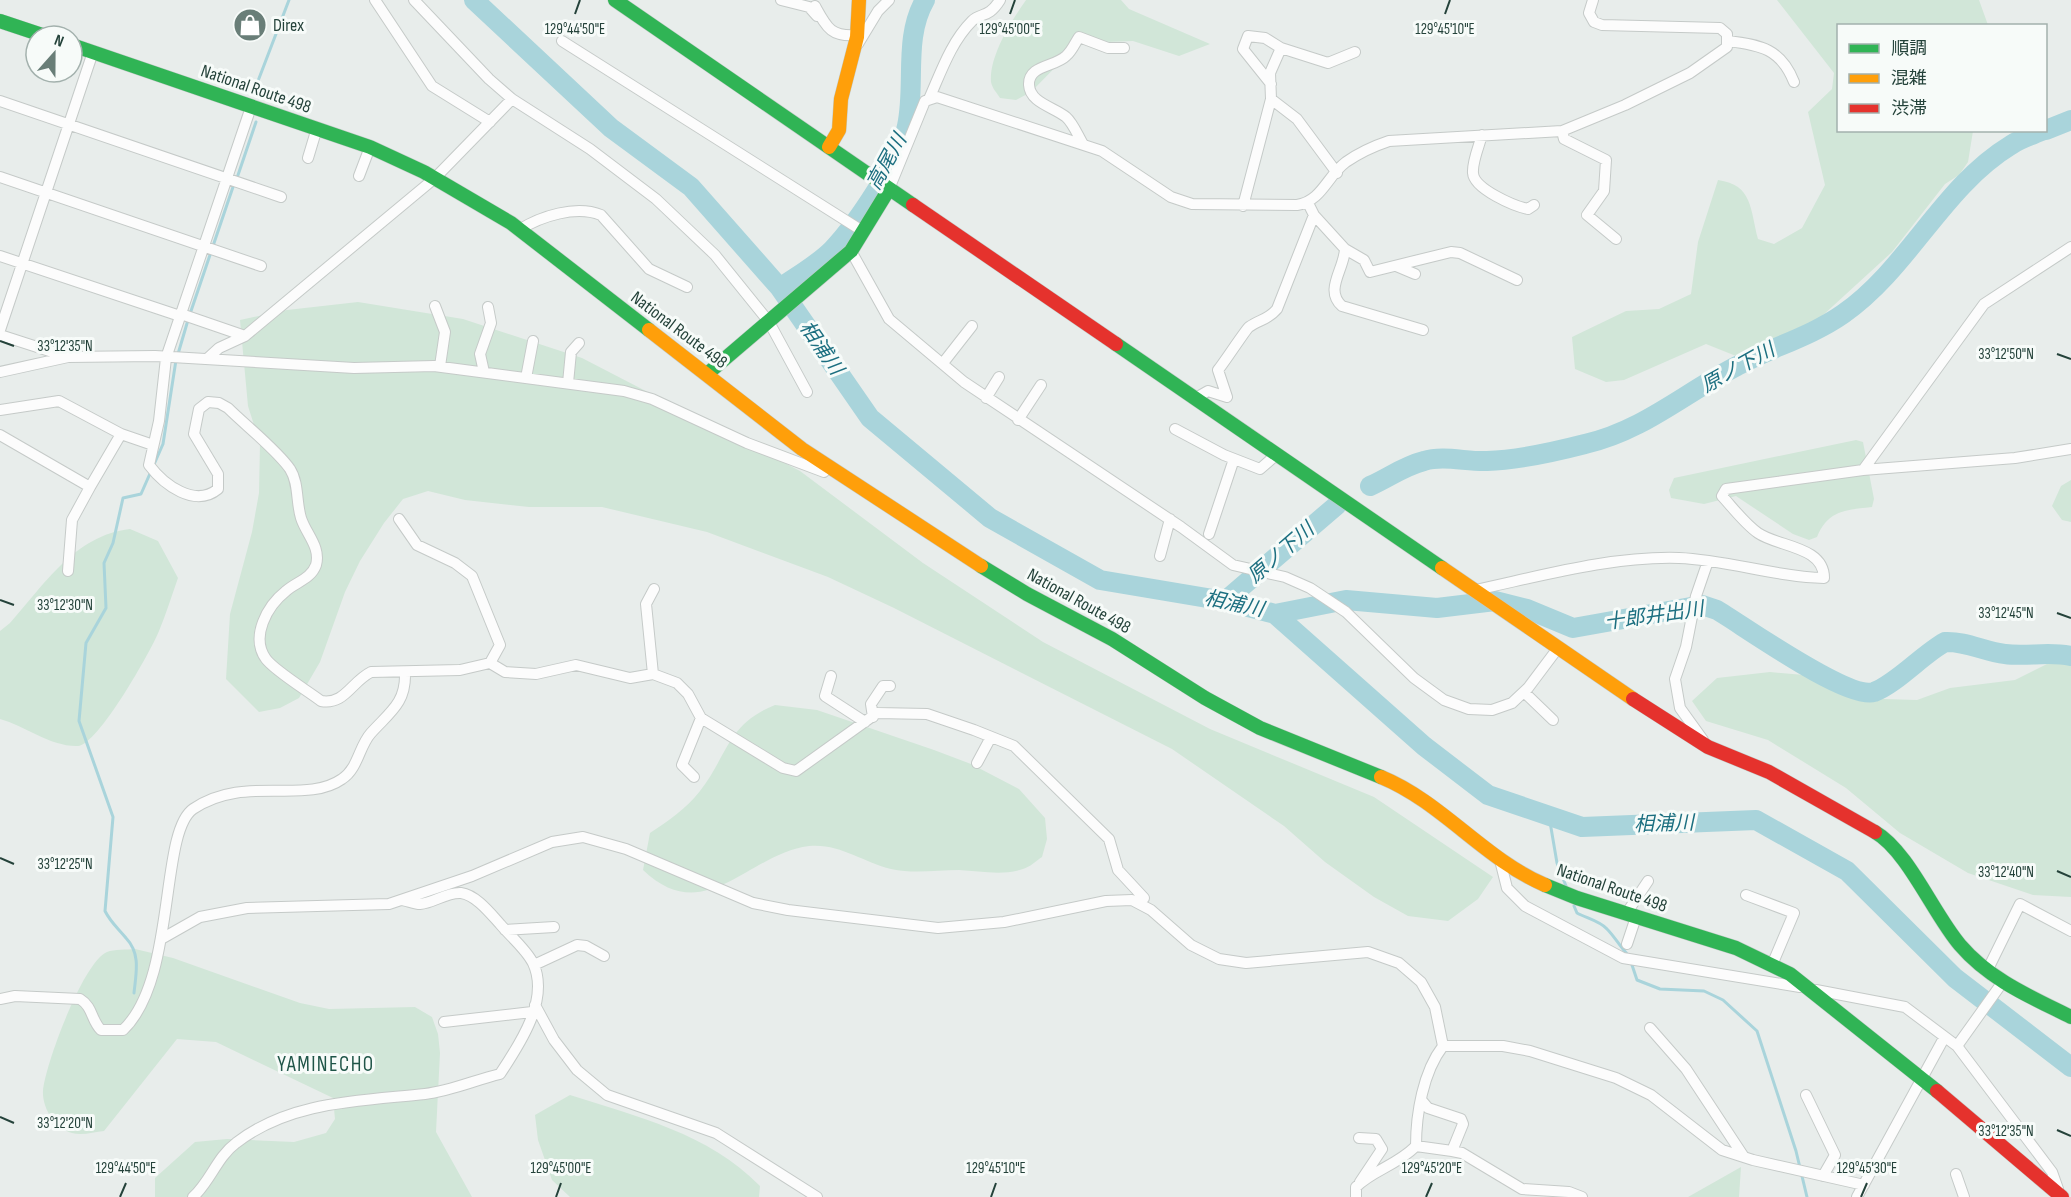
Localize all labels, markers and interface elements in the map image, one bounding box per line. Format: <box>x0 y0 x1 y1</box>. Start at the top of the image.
shop icon: Direx <box>232 7 268 43</box>
place label: Direx <box>273 15 304 36</box>
text: 129°44'50"E <box>545 20 605 39</box>
text: 129°45'00"E <box>980 20 1041 39</box>
text: 129°45'10"E <box>1415 20 1475 39</box>
north arrow <box>24 24 84 84</box>
legend <box>1837 24 2047 132</box>
text: N <box>51 31 66 52</box>
text: 順調 <box>1891 38 1927 59</box>
street label: National Route 498 <box>198 60 314 118</box>
text: 混雑 <box>1891 68 1927 89</box>
text: 渋滞 <box>1891 98 1927 119</box>
water label: 高尾川 <box>862 128 913 194</box>
street label: National Route 498 <box>627 287 731 373</box>
water label: 相浦川 <box>794 317 849 381</box>
text: 33°12'35"N <box>37 337 93 356</box>
water label: 原ノ下川 <box>1697 337 1781 398</box>
text: 33°12'50"N <box>1978 345 2034 364</box>
water label: 原ノ下川 <box>1243 516 1321 588</box>
street label: National Route 498 <box>1024 564 1135 638</box>
water label: 相浦川 <box>1202 586 1268 622</box>
text: 33°12'30"N <box>37 596 93 615</box>
water label: 十郎井出川 <box>1603 597 1707 635</box>
text: 33°12'45"N <box>1978 604 2034 623</box>
water label: 相浦川 <box>1634 811 1696 837</box>
text: 33°12'25"N <box>37 855 93 874</box>
street label: National Route 498 <box>1554 859 1670 917</box>
text: 33°12'40"N <box>1978 863 2034 882</box>
district label: YAMINECHO <box>277 1052 375 1077</box>
text: 33°12'20"N <box>37 1114 93 1133</box>
text: 33°12'35"N <box>1978 1122 2034 1141</box>
text: 129°44'50"E <box>96 1159 156 1178</box>
text: 129°45'00"E <box>531 1159 592 1178</box>
text: 129°45'10"E <box>966 1159 1026 1178</box>
text: 129°45'20"E <box>1402 1159 1462 1178</box>
text: 129°45'30"E <box>1837 1159 1897 1178</box>

